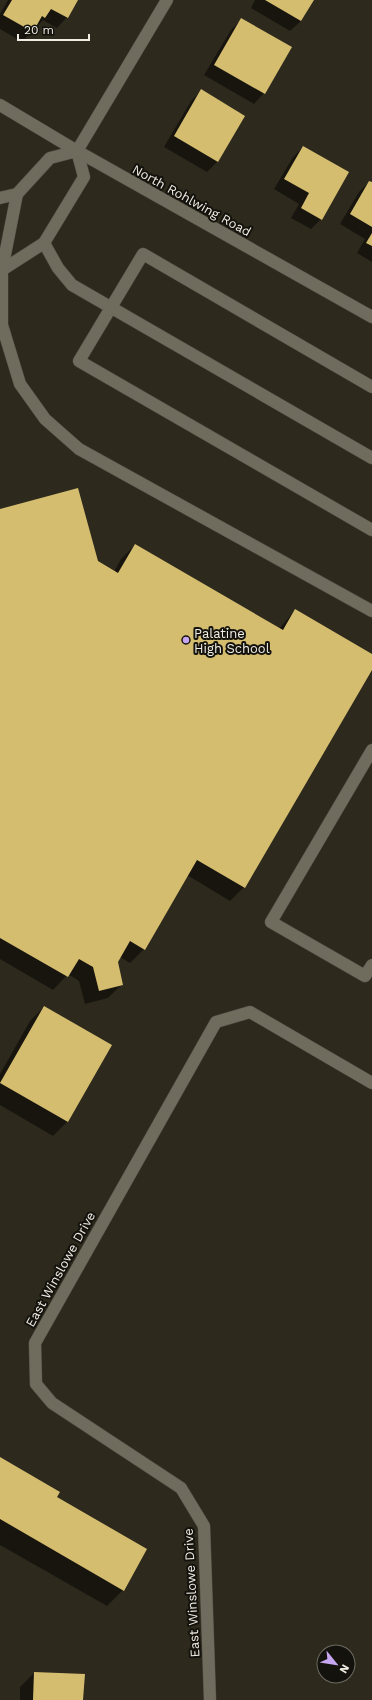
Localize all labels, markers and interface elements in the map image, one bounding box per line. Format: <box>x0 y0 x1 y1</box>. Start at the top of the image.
scale bar <box>18 16 89 42</box>
text: 20 m <box>24 23 54 37</box>
street label: North Rohlwing Road <box>130 162 254 239</box>
place label: Palatine High School <box>194 626 270 656</box>
marker: Palatine High School <box>181 635 191 645</box>
street label: East Winslowe Drive <box>23 1209 98 1329</box>
street label: East Winslowe Drive <box>181 1528 202 1658</box>
north arrow <box>316 1644 356 1684</box>
text: N <box>337 1662 352 1676</box>

